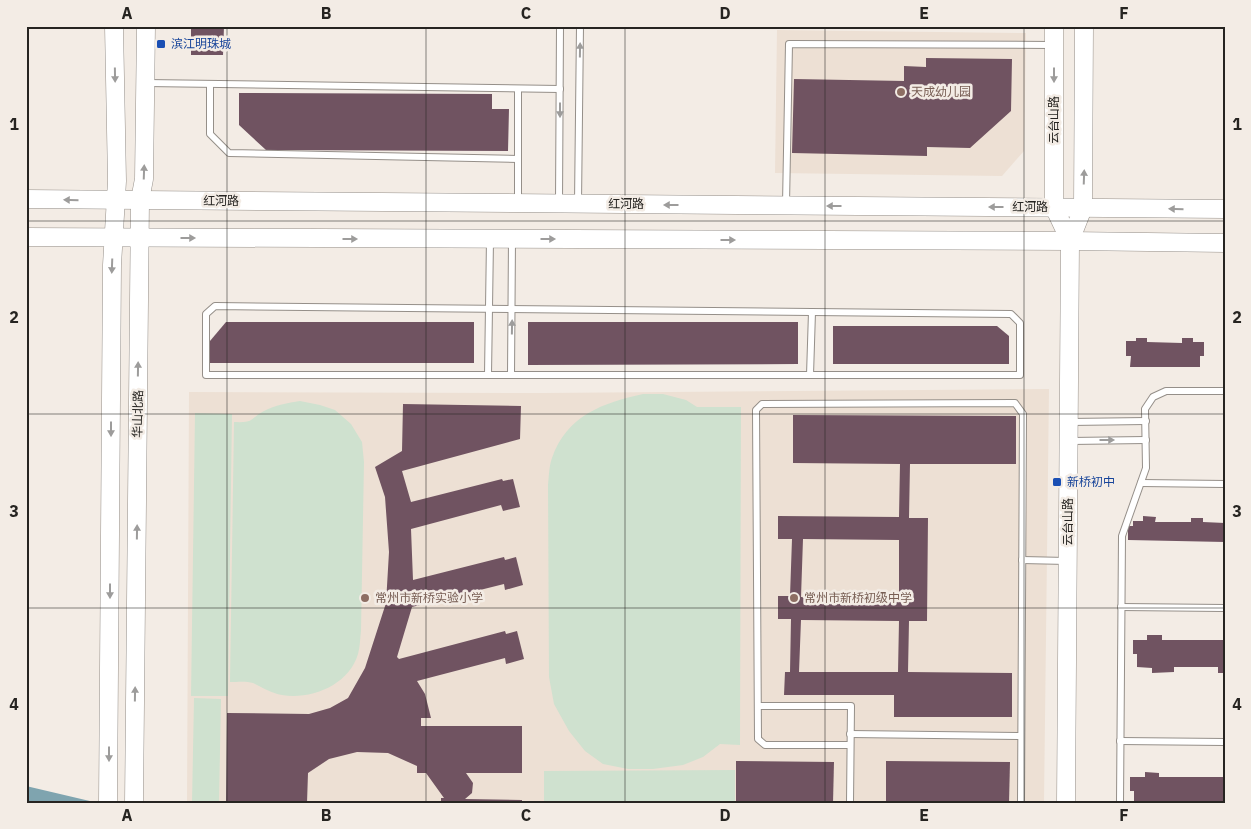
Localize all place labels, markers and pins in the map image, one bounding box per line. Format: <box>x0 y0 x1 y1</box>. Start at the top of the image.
place label: 滨江明珠城 <box>171 36 231 51</box>
marker: 滨江明珠城 <box>155 38 167 50</box>
place label: 天成幼儿园 <box>911 84 971 99</box>
marker: 天成幼儿园 <box>895 86 907 98</box>
place label: 新桥初中 <box>1067 474 1115 489</box>
marker: 新桥初中 <box>1051 476 1063 488</box>
place label: 常州市新桥实验小学 <box>375 590 483 605</box>
place label: 常州市新桥初级中学 <box>804 590 912 605</box>
marker: 常州市新桥实验小学 <box>359 592 371 604</box>
marker: 常州市新桥初级中学 <box>788 592 800 604</box>

